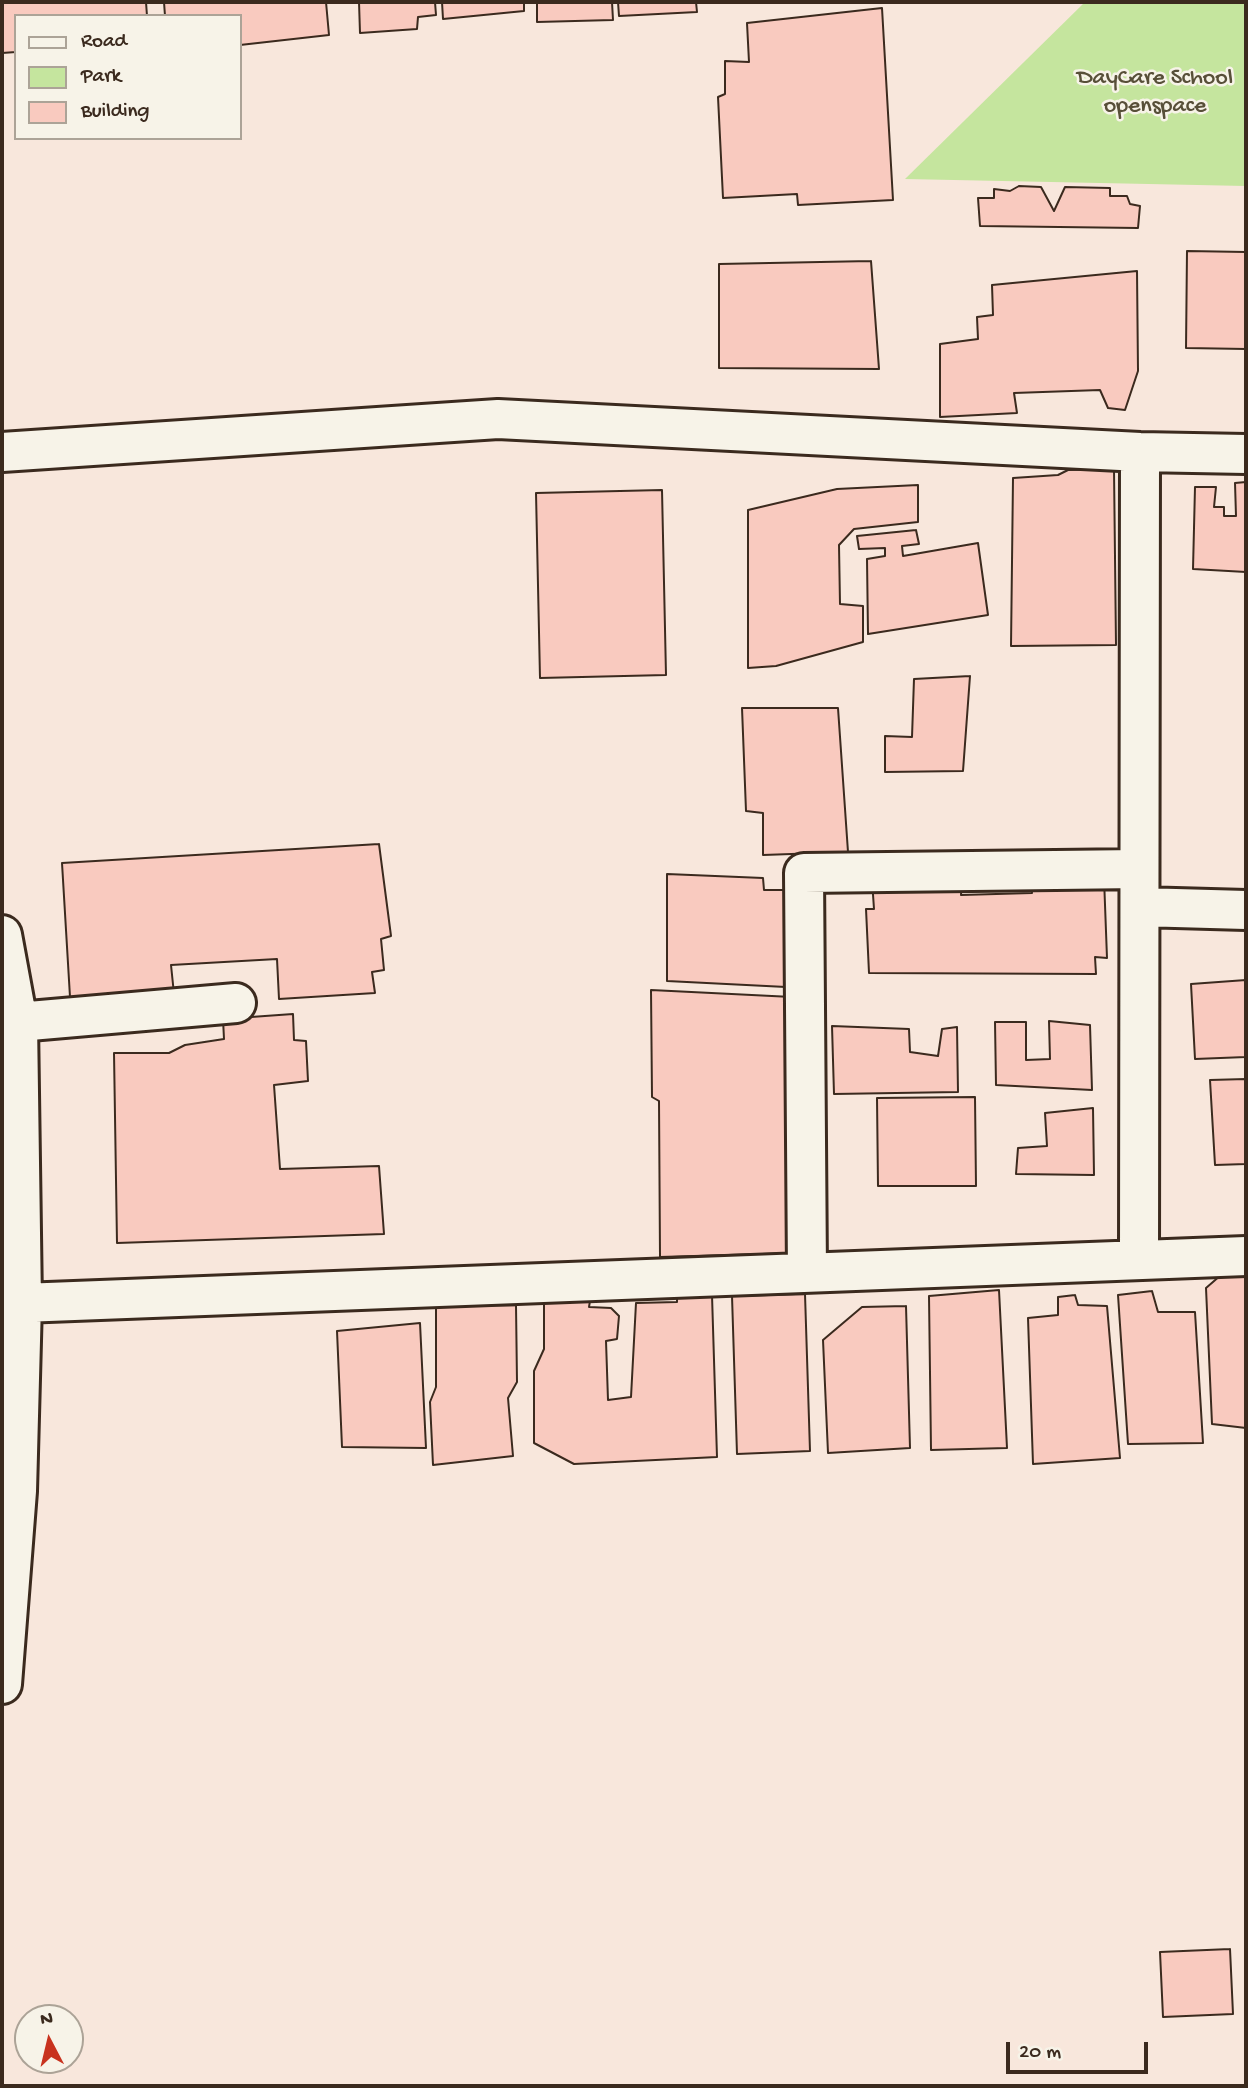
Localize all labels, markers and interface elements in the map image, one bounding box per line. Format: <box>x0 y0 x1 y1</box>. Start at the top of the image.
legend <box>14 14 242 140</box>
text: Road <box>81 30 127 55</box>
text: Park <box>81 65 121 90</box>
park label: DayCare School openspace <box>1077 65 1233 121</box>
text: Building <box>81 100 150 125</box>
north arrow <box>14 2004 84 2074</box>
text: N <box>39 2007 54 2032</box>
scale bar <box>1010 2028 1152 2072</box>
text: 20 m <box>1019 2041 1061 2066</box>

